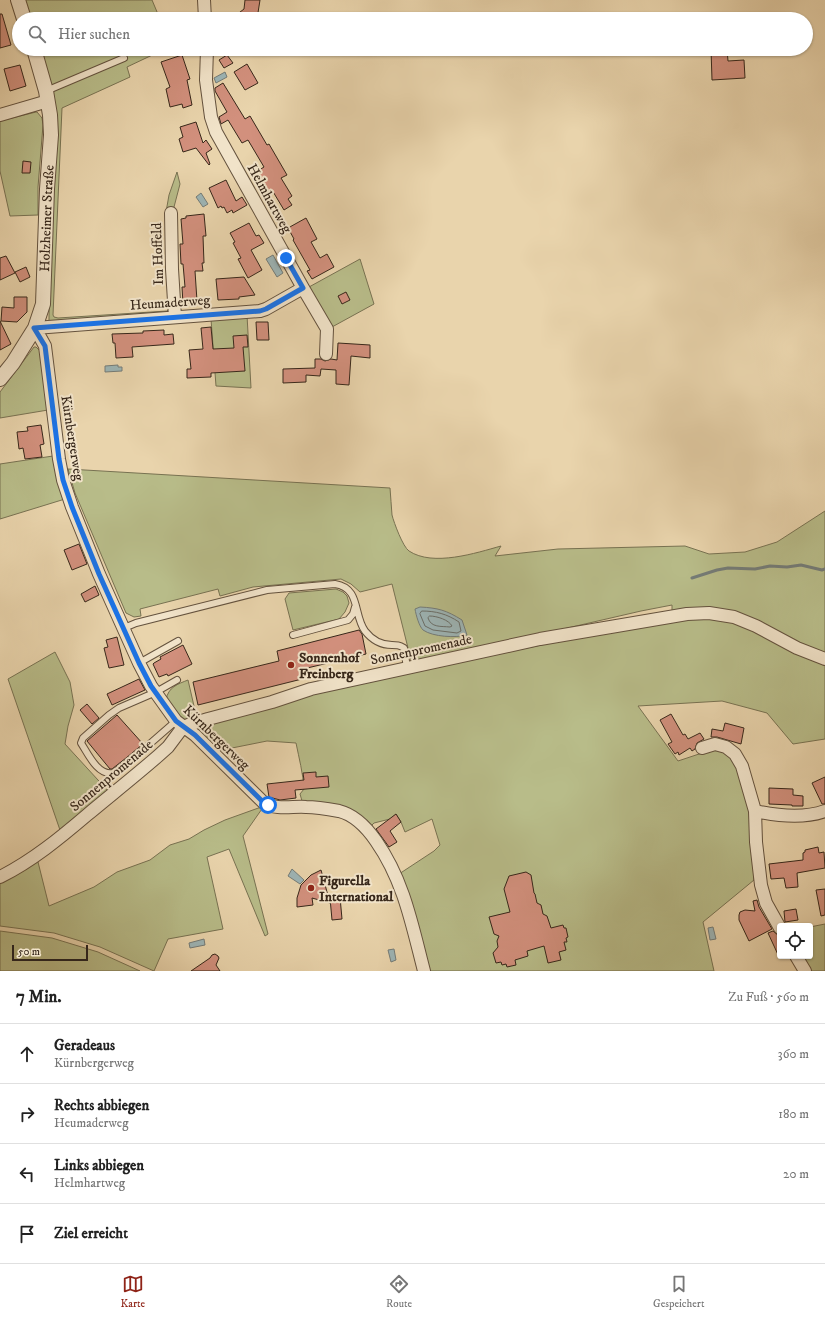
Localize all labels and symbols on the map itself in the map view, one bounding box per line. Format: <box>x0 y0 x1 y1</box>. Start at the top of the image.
street label: Helmhartweg <box>243 161 296 237</box>
street label: Holzheimer Straße <box>36 164 59 272</box>
street label: Im Hoffeld <box>148 222 168 285</box>
route end <box>277 249 295 267</box>
street label: Heumaderweg <box>129 291 211 315</box>
street label: Kürnbergerweg <box>56 394 88 482</box>
street label: Sonnenpromenade <box>369 630 474 670</box>
place label: Sonnenhof Freinberg <box>299 649 362 683</box>
marker: Sonnenhof Freinberg <box>286 660 296 670</box>
street label: Kürnbergerweg <box>179 701 254 774</box>
street label: Sonnenpromenade <box>66 736 157 816</box>
route start <box>259 796 277 814</box>
place label: Figurella International <box>319 872 394 906</box>
marker: Figurella International <box>306 883 316 893</box>
scale bar <box>12 943 88 962</box>

